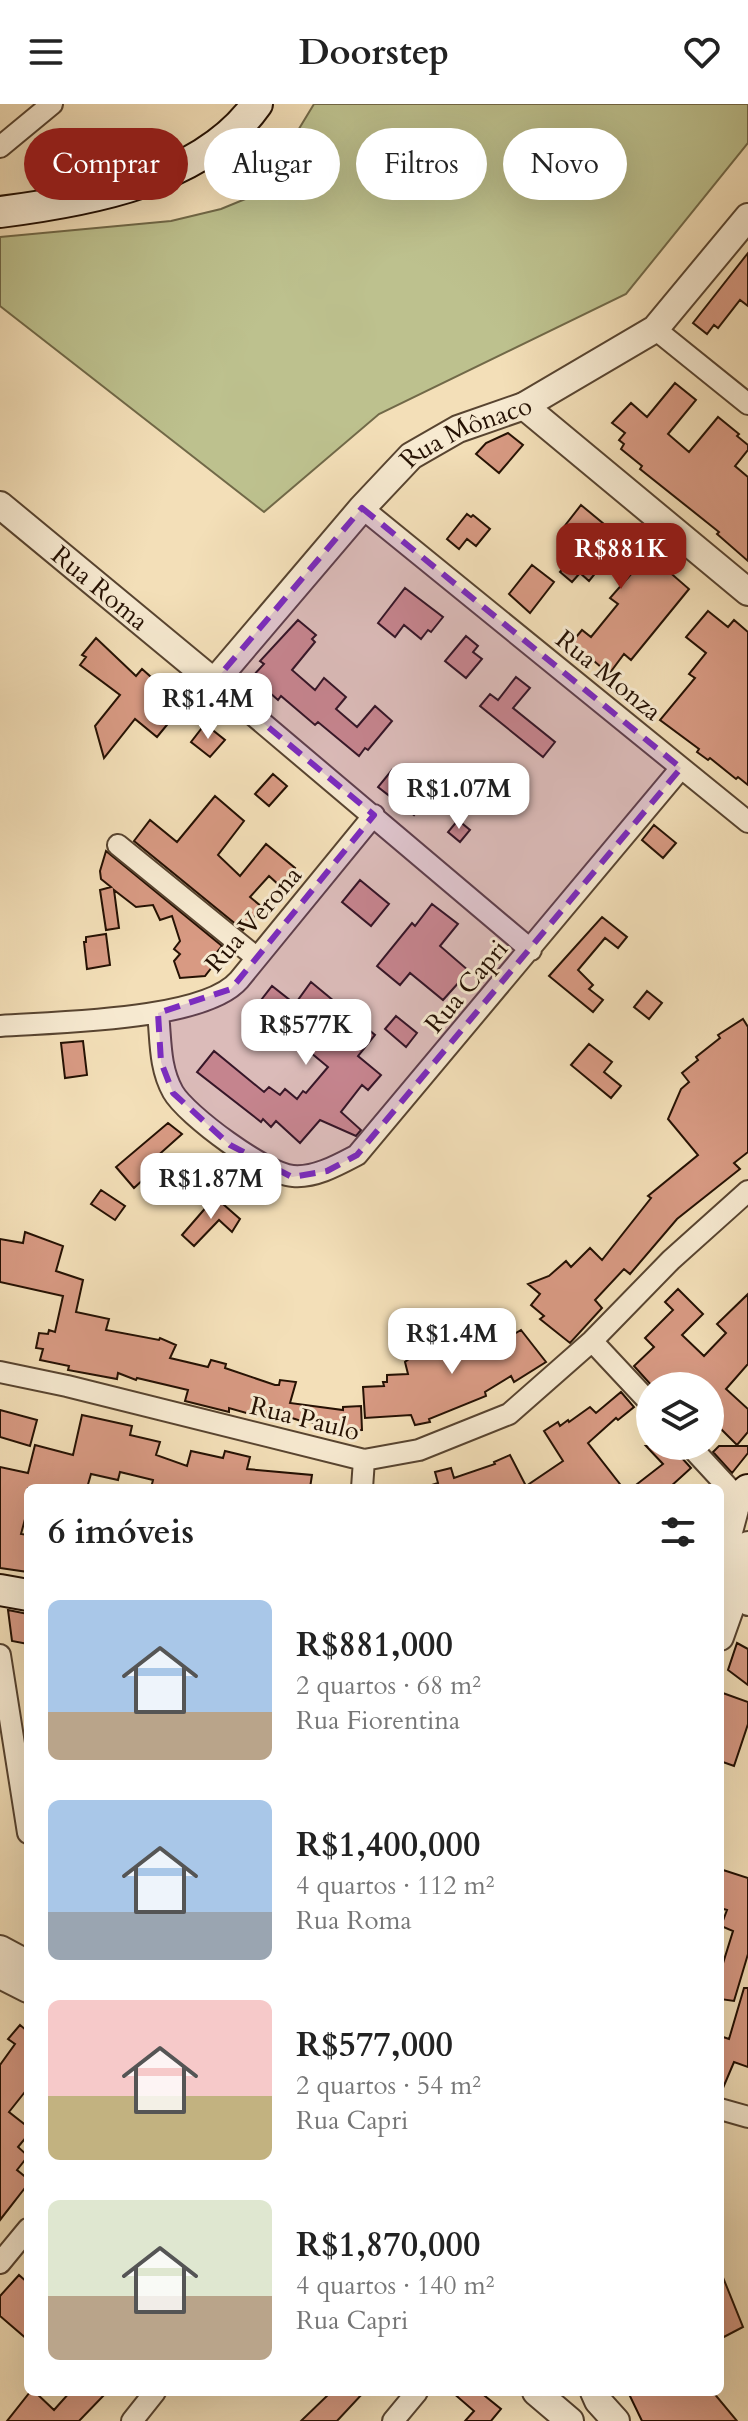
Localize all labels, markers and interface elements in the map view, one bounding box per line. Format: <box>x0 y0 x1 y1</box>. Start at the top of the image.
text: Doorstep <box>299 28 449 77</box>
icon: menu <box>24 30 68 74</box>
icon: heart <box>680 30 724 74</box>
chip: Comprar <box>24 128 188 200</box>
chip: Alugar <box>204 128 340 200</box>
chip: Filtros <box>356 128 487 200</box>
chip: Novo <box>503 128 627 200</box>
street label: Rua Mônaco <box>392 388 536 476</box>
pin: R$881K <box>556 523 686 591</box>
text: R$881K <box>574 531 668 566</box>
street label: Rua Roma <box>44 538 156 639</box>
street label: Rua Monza <box>548 622 669 729</box>
pin: R$1.4M <box>143 673 273 741</box>
text: R$1.4M <box>162 681 254 716</box>
pin: R$1.07M <box>385 763 533 831</box>
text: R$1.07M <box>406 771 512 806</box>
street label: Rua Verona <box>197 858 310 980</box>
street label: Rua Capri <box>417 932 516 1041</box>
pin: R$577K <box>241 999 371 1067</box>
text: R$577K <box>259 1007 353 1042</box>
pin: R$1.87M <box>137 1153 285 1221</box>
text: R$1.87M <box>158 1161 264 1196</box>
pin: R$1.4M <box>387 1308 517 1376</box>
text: R$1.4M <box>406 1316 498 1351</box>
map controls <box>636 1372 724 1460</box>
button: layers <box>636 1372 724 1460</box>
street label: Rua Paulo <box>246 1388 363 1449</box>
text: 6 imóveis <box>48 1509 194 1555</box>
icon: filters <box>656 1510 700 1554</box>
text: R$881,000 <box>296 1622 453 1668</box>
icon: home <box>112 1632 208 1728</box>
text: 2 quartos · 68 m² <box>296 1668 481 1703</box>
text: Rua Fiorentina <box>296 1703 460 1738</box>
text: R$1,400,000 <box>296 1822 480 1868</box>
icon: home <box>112 1832 208 1928</box>
text: 4 quartos · 112 m² <box>296 1868 494 1903</box>
text: Rua Roma <box>296 1903 412 1938</box>
text: R$577,000 <box>296 2022 453 2068</box>
icon: home <box>112 2032 208 2128</box>
text: 2 quartos · 54 m² <box>296 2068 481 2103</box>
text: Rua Capri <box>296 2103 408 2138</box>
text: R$1,870,000 <box>296 2222 480 2268</box>
icon: home <box>112 2232 208 2328</box>
text: 4 quartos · 140 m² <box>296 2268 494 2303</box>
text: Rua Capri <box>296 2303 408 2338</box>

